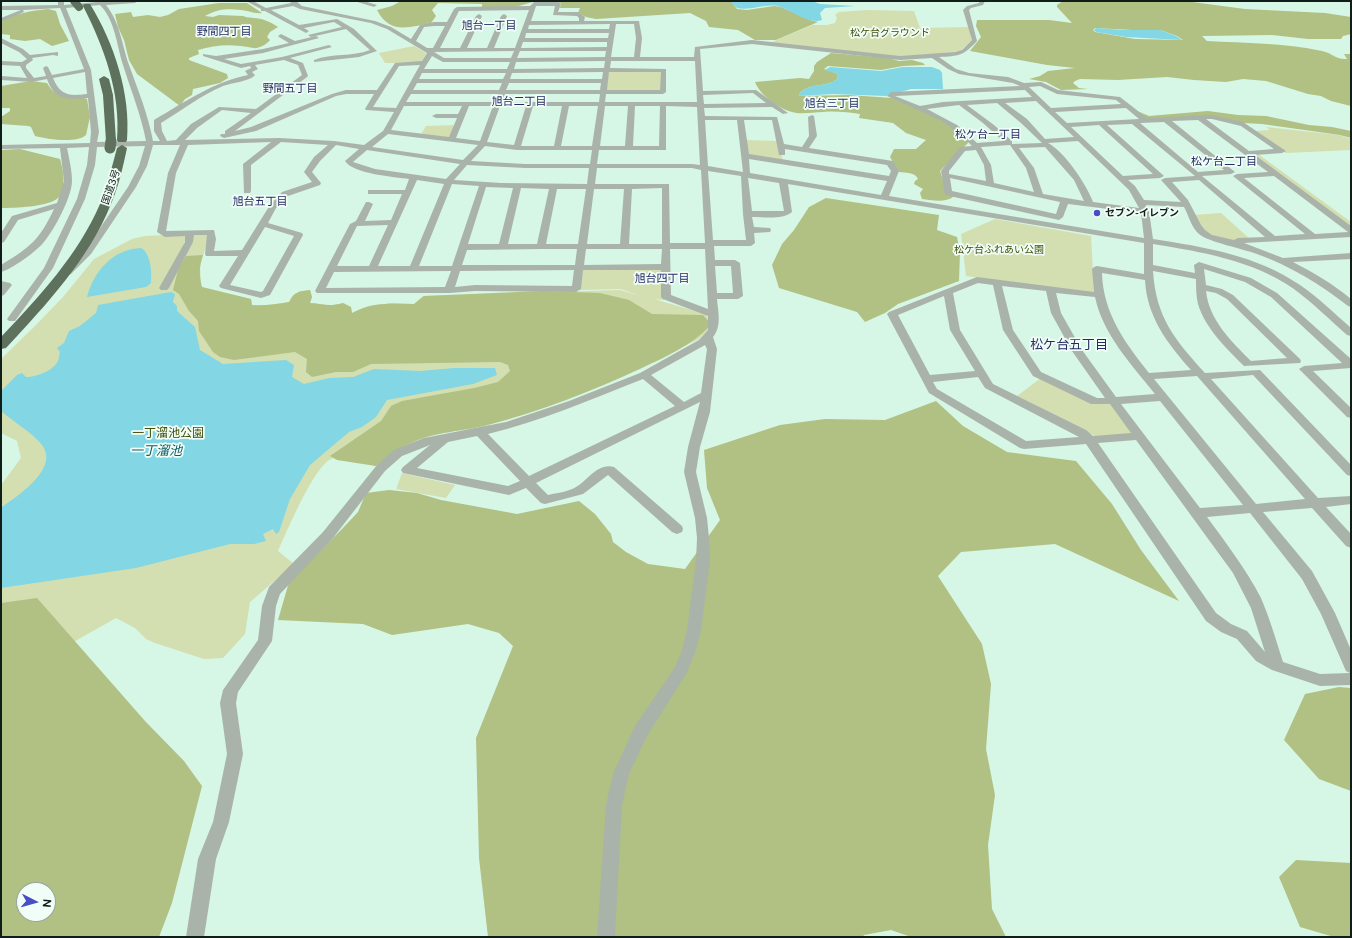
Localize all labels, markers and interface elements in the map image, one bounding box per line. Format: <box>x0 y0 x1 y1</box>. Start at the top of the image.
district label: 旭台一丁目 <box>462 19 516 33</box>
district label: 野間四丁目 <box>197 25 251 39</box>
park label: 松ケ台グラウンド <box>850 27 930 39</box>
district label: 野間五丁目 <box>263 82 317 96</box>
district label: 旭台二丁目 <box>492 95 546 109</box>
district label: 旭台三丁目 <box>805 97 859 111</box>
district label: 松ケ台一丁目 <box>955 128 1021 142</box>
district label: 松ケ台二丁目 <box>1191 155 1257 169</box>
street label: 国道3号 <box>99 168 123 206</box>
district label: 旭台五丁目 <box>233 195 287 209</box>
place label: セブン-イレブン <box>1105 207 1179 219</box>
marker: セブン-イレブン <box>1092 208 1102 218</box>
park label: 松ケ台ふれあい公園 <box>954 244 1044 256</box>
district label: 旭台四丁目 <box>635 272 689 286</box>
district label: 松ケ台五丁目 <box>1030 337 1108 353</box>
park label: 一丁溜池公園 <box>132 426 204 440</box>
water label: 一丁溜池 <box>130 443 182 459</box>
north arrow <box>16 882 56 922</box>
text: N <box>41 898 53 908</box>

